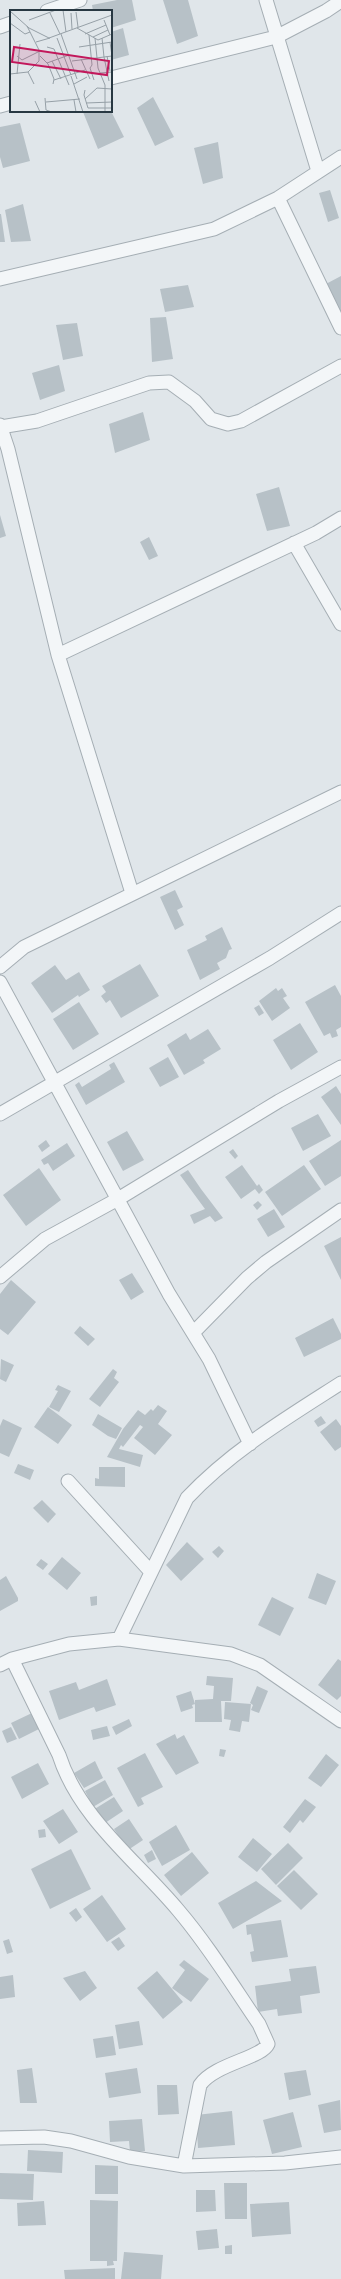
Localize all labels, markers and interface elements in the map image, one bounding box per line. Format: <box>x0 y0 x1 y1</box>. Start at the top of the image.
inset map <box>10 10 112 112</box>

